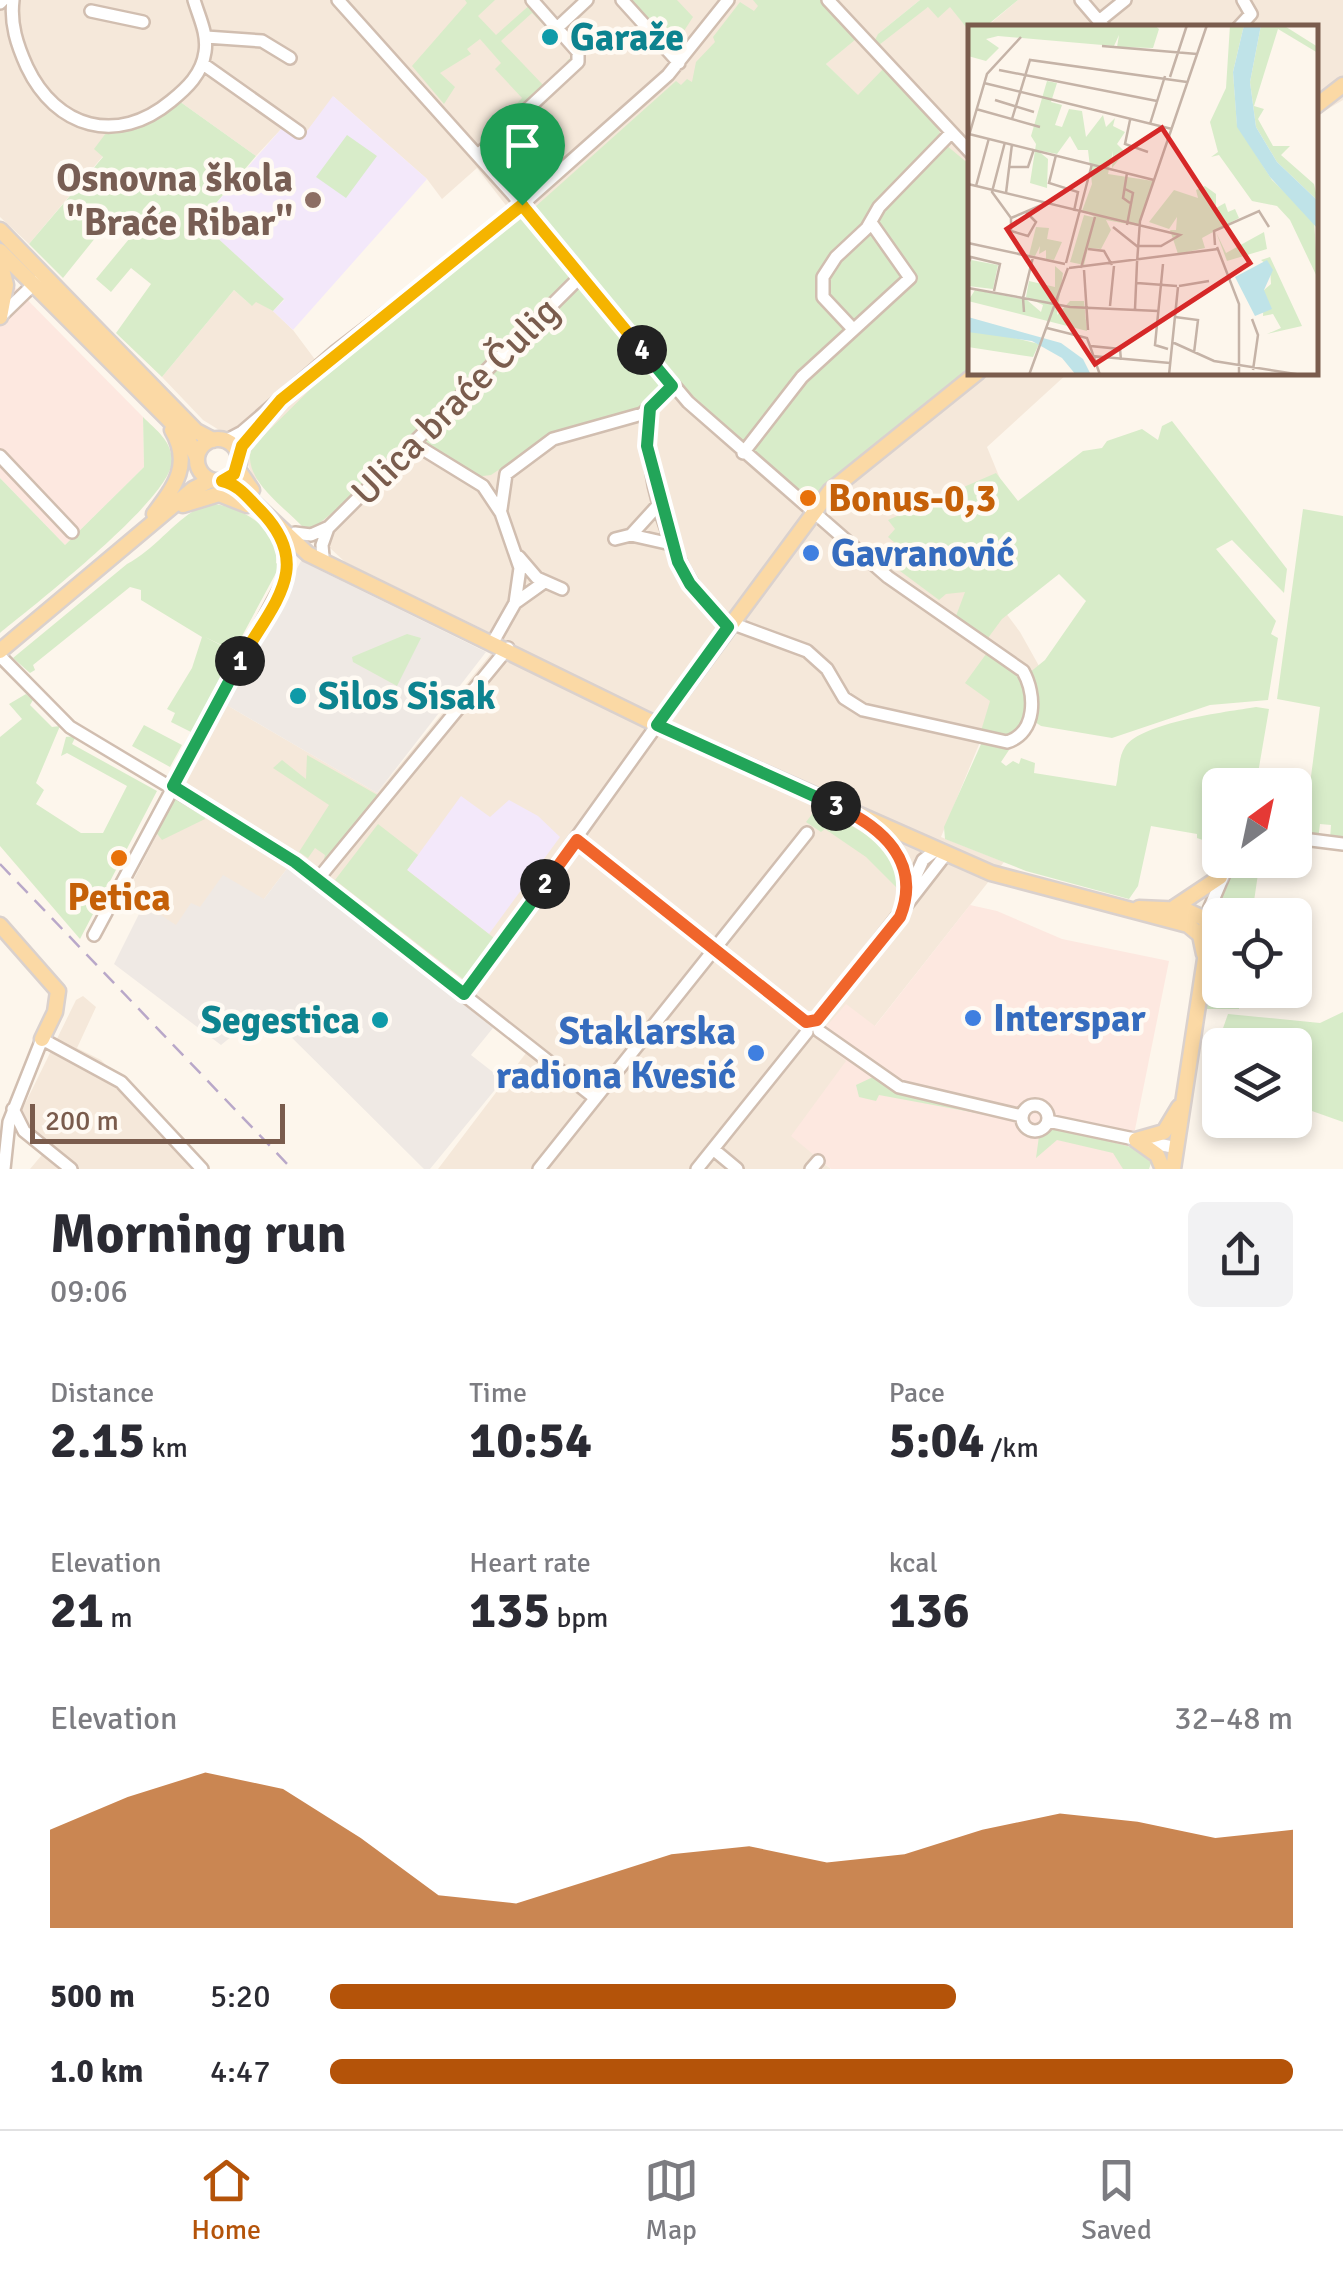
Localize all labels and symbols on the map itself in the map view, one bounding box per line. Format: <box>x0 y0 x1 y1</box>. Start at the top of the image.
place label: Garaže <box>570 14 684 61</box>
inset map <box>968 25 1318 375</box>
marker: Garaže <box>539 26 561 48</box>
pin <box>480 103 565 206</box>
place label: Osnovna škola ''Braće Ribar'' <box>56 155 293 246</box>
marker: Osnovna škola ''Braće Ribar'' <box>302 189 324 211</box>
street label: Ulica braće Čulig <box>341 287 569 515</box>
pin: 4 <box>617 325 667 375</box>
place label: Bonus-0,3 <box>828 475 996 522</box>
marker: Bonus-0,3 <box>797 487 819 509</box>
place label: Gavranović <box>831 530 1014 577</box>
marker: Gavranović <box>800 542 822 564</box>
pin: 1 <box>215 636 265 686</box>
place label: Silos Sisak <box>318 673 496 720</box>
marker: Silos Sisak <box>287 685 309 707</box>
north arrow <box>1202 768 1312 878</box>
pin: 3 <box>811 781 861 831</box>
marker: Petica <box>108 847 130 869</box>
pin: 2 <box>520 859 570 909</box>
place label: Petica <box>67 874 171 921</box>
place label: Interspar <box>993 995 1146 1042</box>
place label: Segestica <box>201 997 360 1044</box>
marker: Interspar <box>962 1007 984 1029</box>
place label: Staklarska radiona Kvesić <box>496 1008 736 1099</box>
marker: Segestica <box>369 1009 391 1031</box>
marker: Staklarska radiona Kvesić <box>745 1042 767 1064</box>
scale bar <box>30 1099 285 1144</box>

